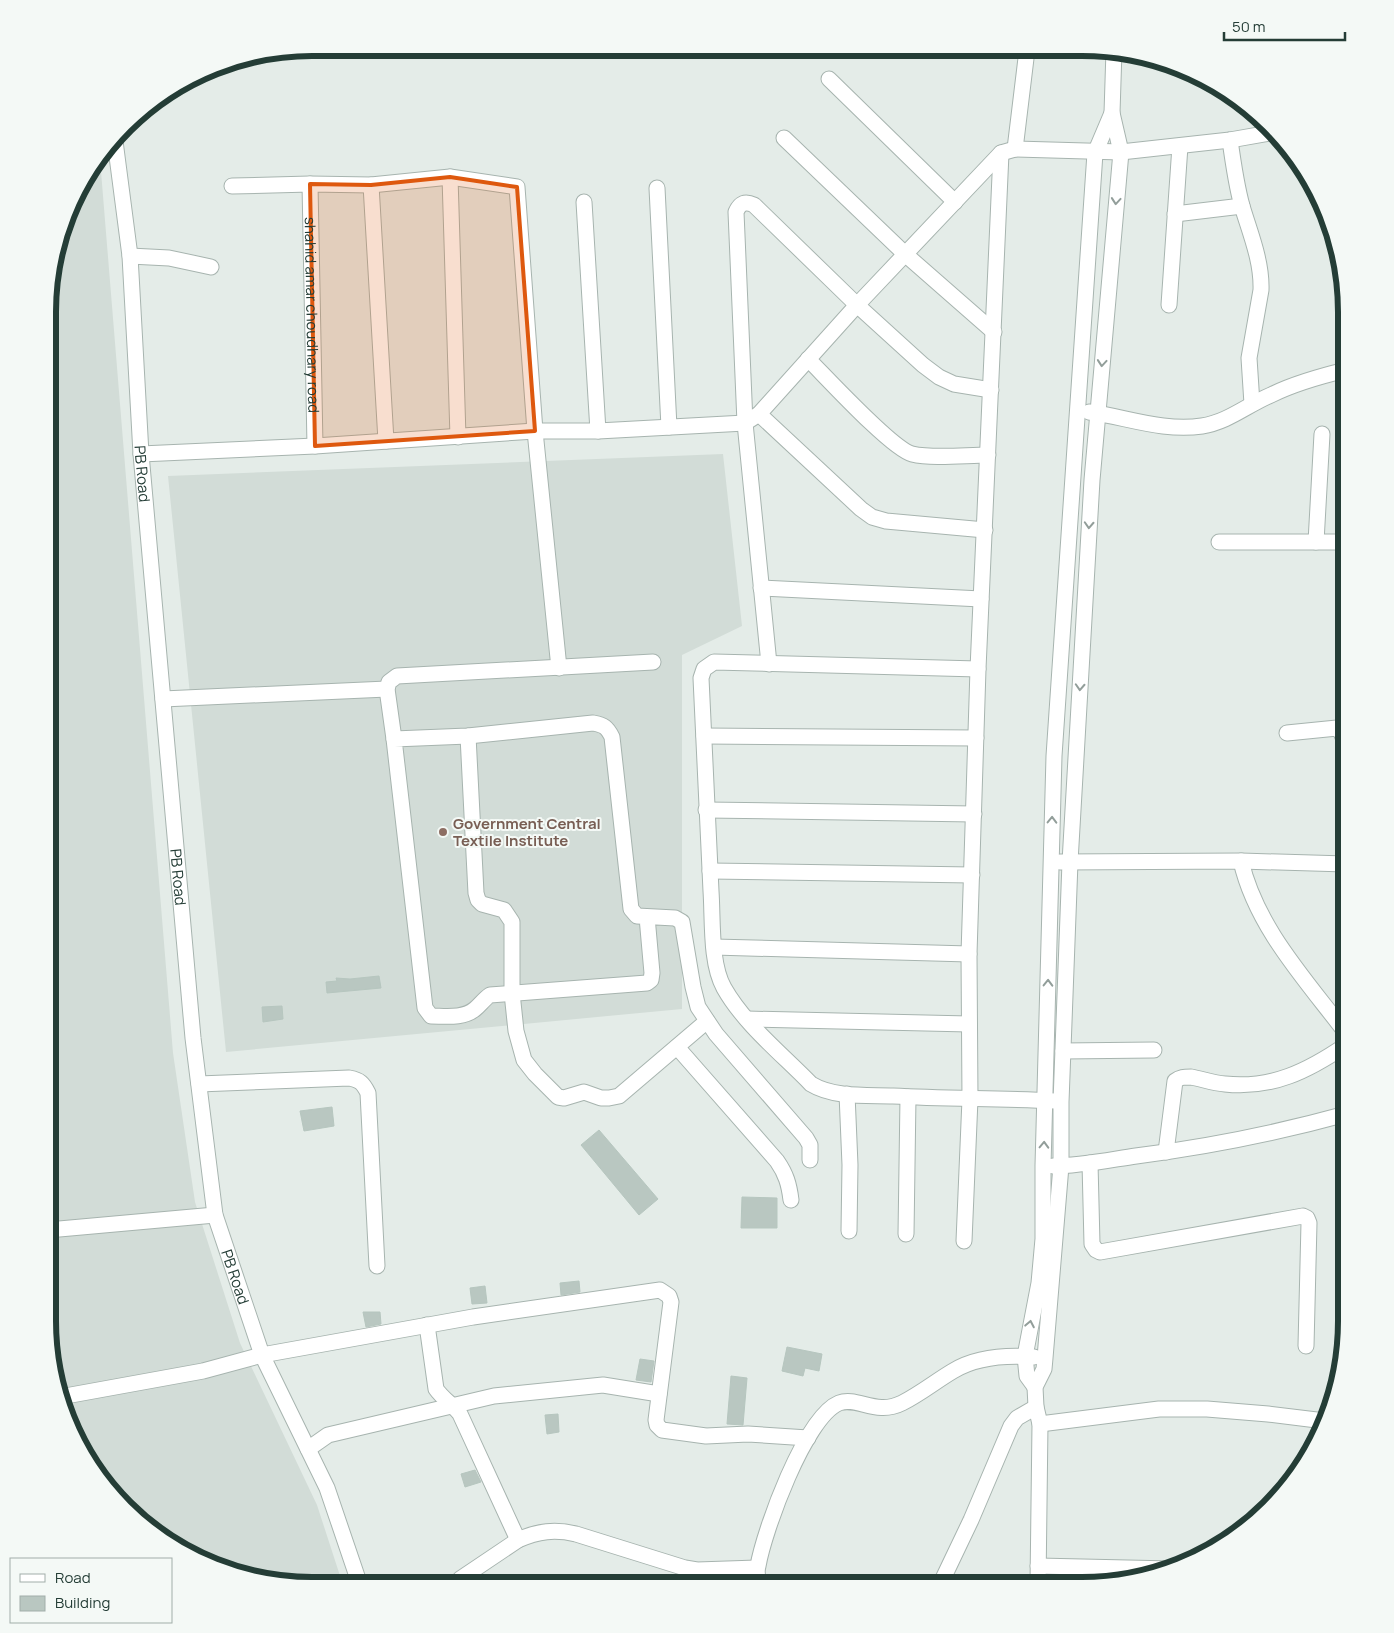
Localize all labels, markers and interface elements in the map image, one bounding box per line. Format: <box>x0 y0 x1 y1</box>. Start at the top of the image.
scale bar <box>1224 10 1345 42</box>
text: 50 m <box>1232 16 1266 37</box>
one-way arrow <box>1111 197 1122 205</box>
street label: shahid amar choudhary road <box>300 217 325 413</box>
one-way arrow <box>1097 359 1108 367</box>
street label: PB Road <box>130 445 156 503</box>
one-way arrow <box>1084 521 1095 529</box>
one-way arrow <box>1074 683 1085 691</box>
place label: Government Central Textile Institute <box>453 813 601 851</box>
one-way arrow <box>1047 816 1057 824</box>
marker: Government Central Textile Institute <box>437 826 449 838</box>
street label: PB Road <box>166 848 192 906</box>
one-way arrow <box>1043 979 1053 986</box>
one-way arrow <box>1038 1141 1049 1149</box>
street label: PB Road <box>217 1246 255 1307</box>
one-way arrow <box>1025 1320 1035 1329</box>
legend <box>10 1558 172 1623</box>
text: Road <box>55 1567 91 1588</box>
text: Building <box>55 1592 110 1613</box>

